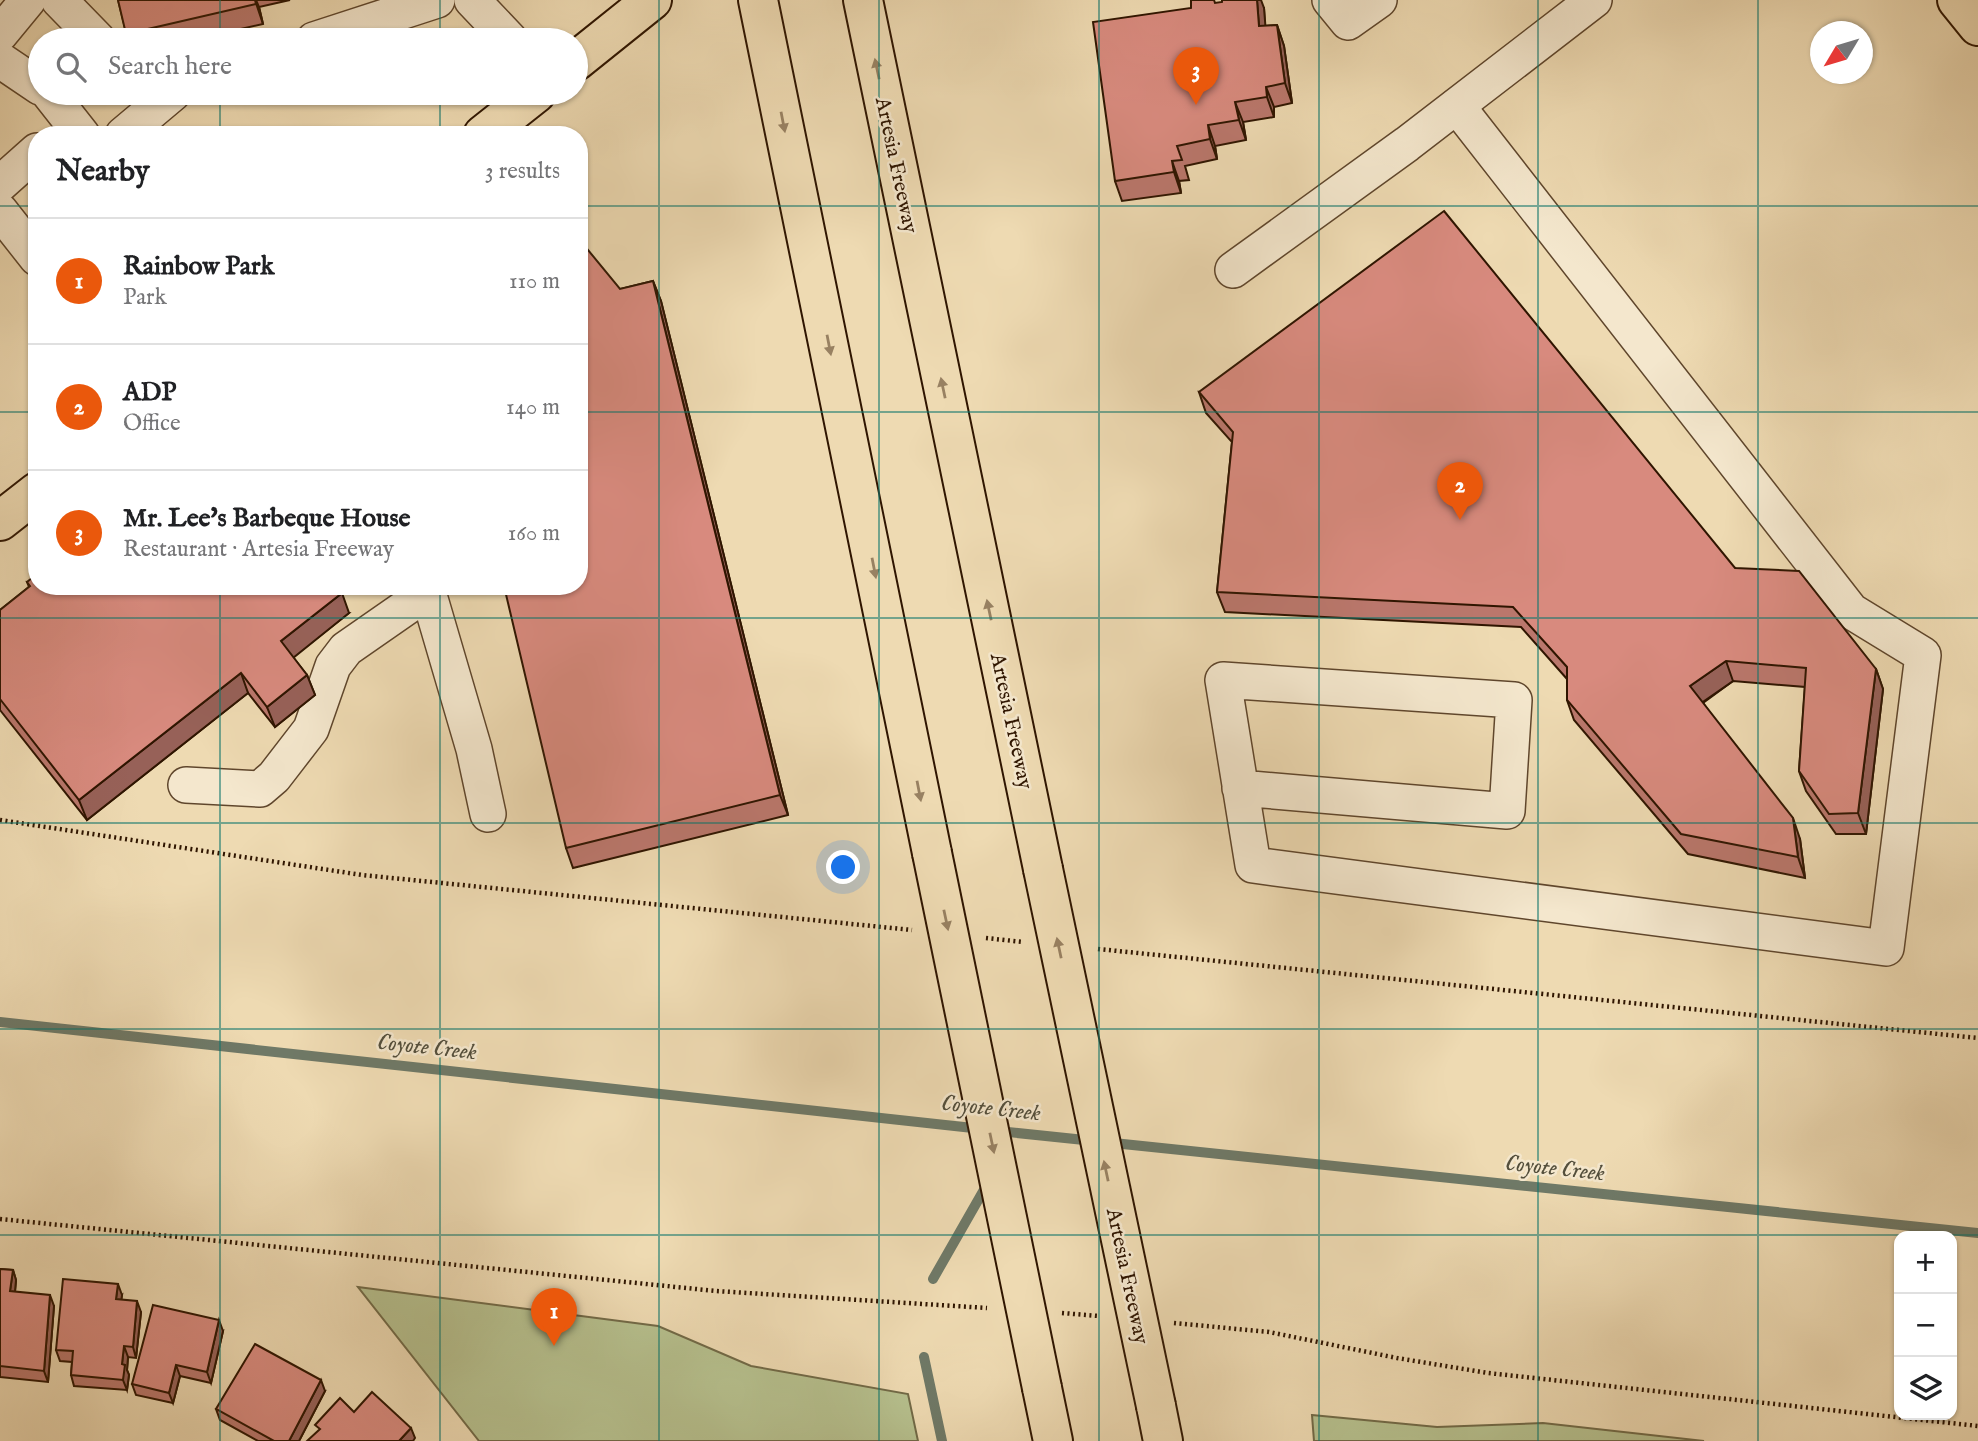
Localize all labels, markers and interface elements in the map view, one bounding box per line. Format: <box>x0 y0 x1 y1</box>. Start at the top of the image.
north arrow <box>1810 21 1873 84</box>
search box <box>28 28 588 105</box>
pin: 3 <box>1173 47 1219 105</box>
icon: search <box>52 48 90 86</box>
text: Search here <box>108 50 232 83</box>
one-way arrow <box>872 58 883 80</box>
street label: Artesia Freeway <box>868 94 923 236</box>
one-way arrow <box>778 111 789 133</box>
text: Nearby <box>56 153 149 191</box>
text: 3 results <box>485 157 560 186</box>
text: Rainbow Park <box>123 250 274 283</box>
text: 1 <box>75 267 83 296</box>
text: 110 m <box>509 267 560 296</box>
text: Park <box>123 283 167 312</box>
one-way arrow <box>823 334 834 356</box>
text: ADP <box>123 376 176 409</box>
one-way arrow <box>938 377 949 399</box>
text: 2 <box>74 393 84 422</box>
text: 140 m <box>506 393 560 422</box>
text: Office <box>123 409 180 438</box>
pin: 2 <box>1437 462 1483 520</box>
text: Mr. Lee's Barbeque House <box>123 502 411 535</box>
text: 3 <box>75 519 83 548</box>
text: 160 m <box>508 519 560 548</box>
text: Restaurant · Artesia Freeway <box>123 535 394 564</box>
one-way arrow <box>869 557 880 579</box>
one-way arrow <box>984 599 995 621</box>
street label: Artesia Freeway <box>983 650 1038 792</box>
one-way arrow <box>914 780 925 802</box>
your location <box>826 850 860 884</box>
one-way arrow <box>940 909 951 931</box>
one-way arrow <box>1054 937 1065 959</box>
water label: Coyote Creek <box>376 1028 478 1067</box>
water label: Coyote Creek <box>940 1089 1042 1128</box>
one-way arrow <box>986 1132 997 1154</box>
water label: Coyote Creek <box>1504 1149 1606 1188</box>
one-way arrow <box>1101 1160 1112 1182</box>
street label: Artesia Freeway <box>1099 1205 1154 1347</box>
map controls <box>1894 1231 1957 1420</box>
button: + <box>1894 1231 1957 1294</box>
pin: 1 <box>531 1288 577 1346</box>
button: − <box>1894 1294 1957 1357</box>
button: layers <box>1894 1357 1957 1420</box>

